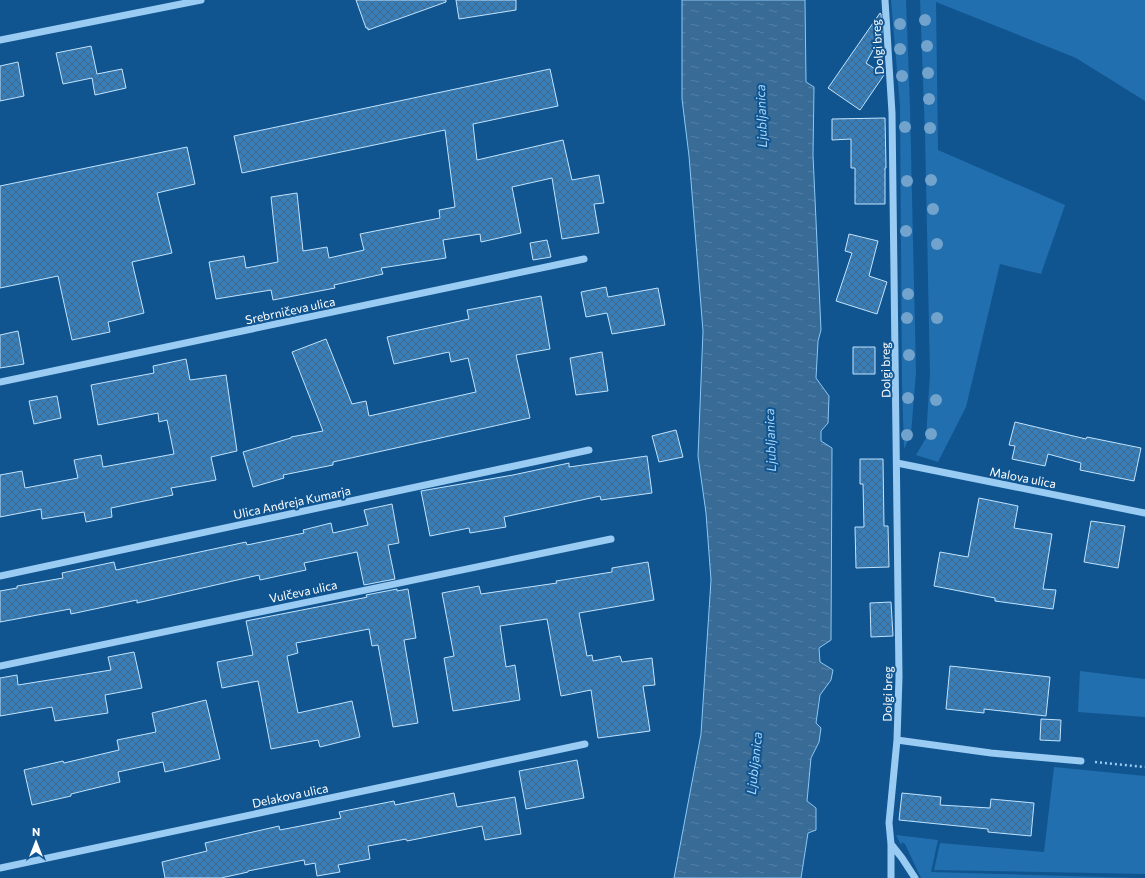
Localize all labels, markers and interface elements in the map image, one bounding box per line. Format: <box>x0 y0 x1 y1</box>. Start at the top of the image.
street label: Dolgi breg <box>868 18 886 75</box>
water label: Ljubljanica <box>752 84 770 148</box>
street label: Srebrničeva ulica <box>244 294 336 326</box>
street label: Dolgi breg <box>878 342 892 398</box>
water label: Ljubljanica <box>761 408 779 472</box>
street label: Malova ulica <box>989 464 1057 490</box>
street label: Ulica Andreja Kumarja <box>232 483 352 521</box>
street label: Vulčeva ulica <box>268 577 338 605</box>
street label: Dolgi breg <box>880 666 894 722</box>
water label: Ljubljanica <box>743 731 765 795</box>
street label: Delakova ulica <box>251 780 329 810</box>
north arrow <box>16 822 56 862</box>
text: N <box>32 825 40 838</box>

